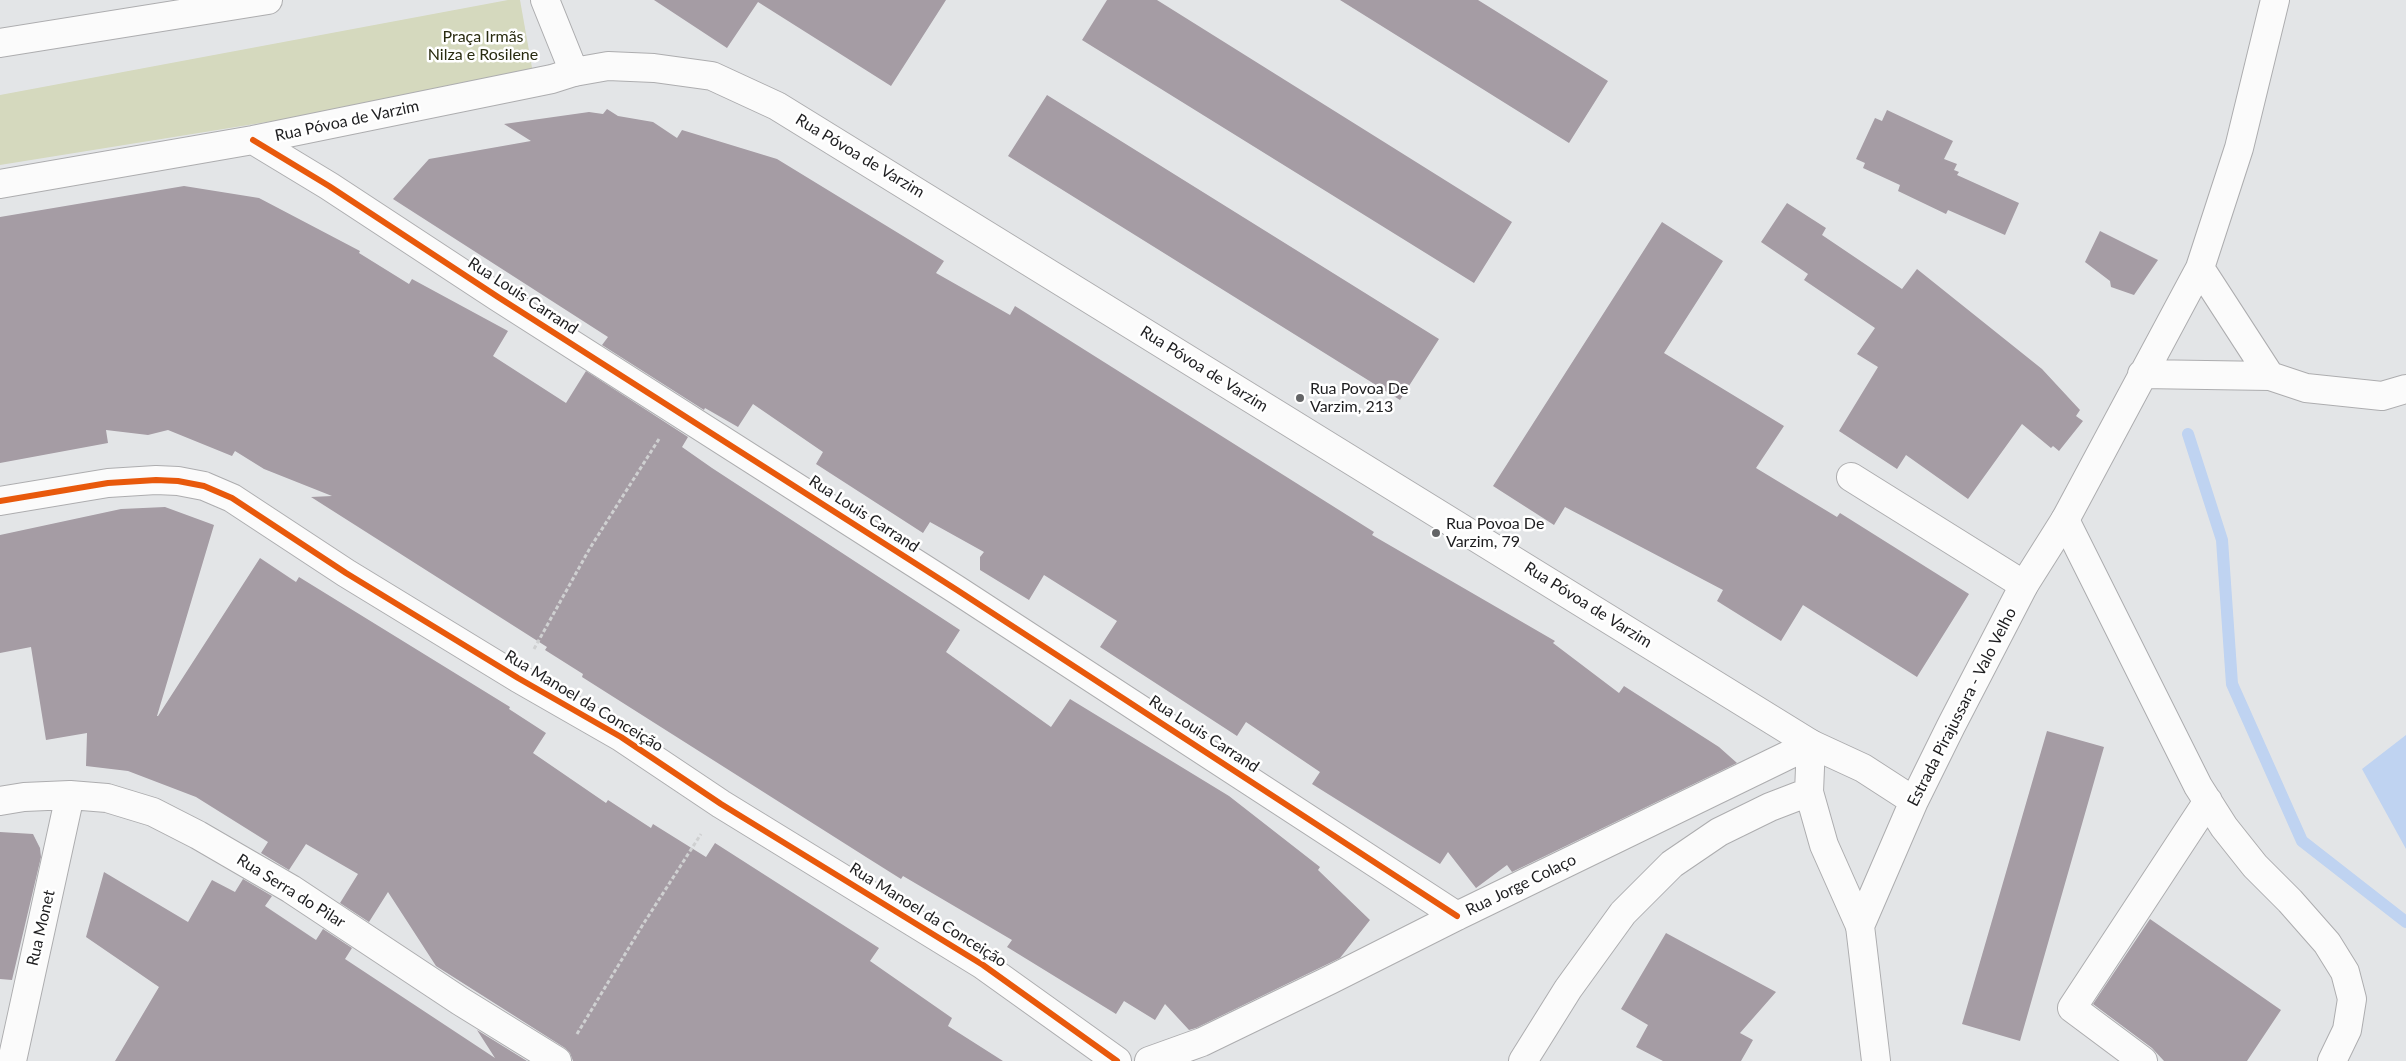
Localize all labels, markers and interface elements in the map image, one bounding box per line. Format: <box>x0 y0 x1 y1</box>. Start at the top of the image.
park label: Praça Irmãs Nilza e Rosilene <box>428 27 538 65</box>
street label: Rua Póvoa de Varzim <box>273 96 421 146</box>
street label: Rua Póvoa de Varzim <box>792 110 928 202</box>
street label: Rua Louis Carrand <box>464 253 582 339</box>
street label: Rua Póvoa de Varzim <box>1137 322 1271 416</box>
place label: Rua Povoa De Varzim, 213 <box>1310 379 1408 417</box>
marker: Rua Povoa De Varzim, 213 <box>1294 392 1306 404</box>
street label: Rua Louis Carrand <box>805 471 923 557</box>
place label: Rua Povoa De Varzim, 79 <box>1446 514 1544 552</box>
marker: Rua Povoa De Varzim, 79 <box>1430 527 1442 539</box>
street label: Rua Póvoa de Varzim <box>1521 558 1655 652</box>
street label: Estrada Pirajussara - Valo Velho <box>1903 605 2021 809</box>
street label: Rua Manoel da Conceição <box>501 646 667 756</box>
street label: Rua Louis Carrand <box>1145 691 1263 777</box>
street label: Rua Serra do Pilar <box>233 850 349 932</box>
street label: Rua Jorge Colaço <box>1463 850 1579 920</box>
street label: Rua Manoel da Conceição <box>846 859 1010 971</box>
street label: Rua Monet <box>23 888 59 968</box>

